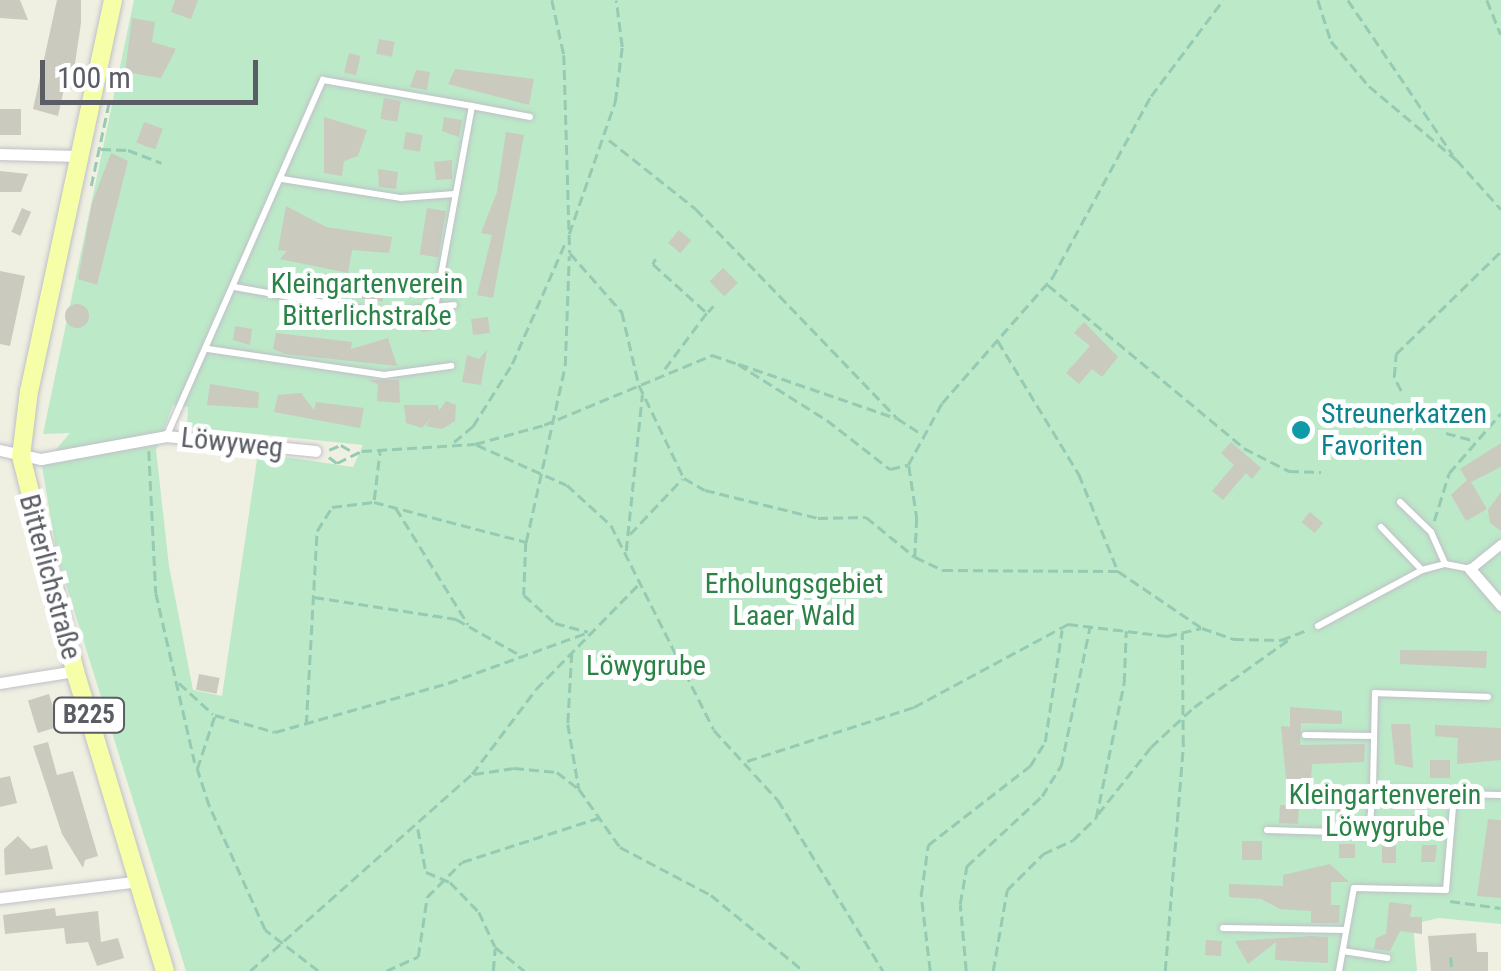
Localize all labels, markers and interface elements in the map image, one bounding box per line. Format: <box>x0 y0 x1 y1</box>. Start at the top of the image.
scale bar <box>45 40 262 102</box>
text: 100 m <box>57 60 131 95</box>
park label: Kleingartenverein Bitterlichstraße <box>271 267 463 333</box>
place label: Streunerkatzen Favoriten <box>1321 397 1487 463</box>
marker: Streunerkatzen Favoriten <box>1290 419 1312 441</box>
street label: Löwyweg <box>179 421 285 465</box>
street label: Bitterlichstraße <box>12 491 88 663</box>
park label: Erholungsgebiet Laaer Wald <box>705 567 883 633</box>
park label: Löwygrube <box>586 649 706 683</box>
road number: B225 <box>52 695 126 735</box>
park label: Kleingartenverein Löwygrube <box>1289 778 1481 844</box>

